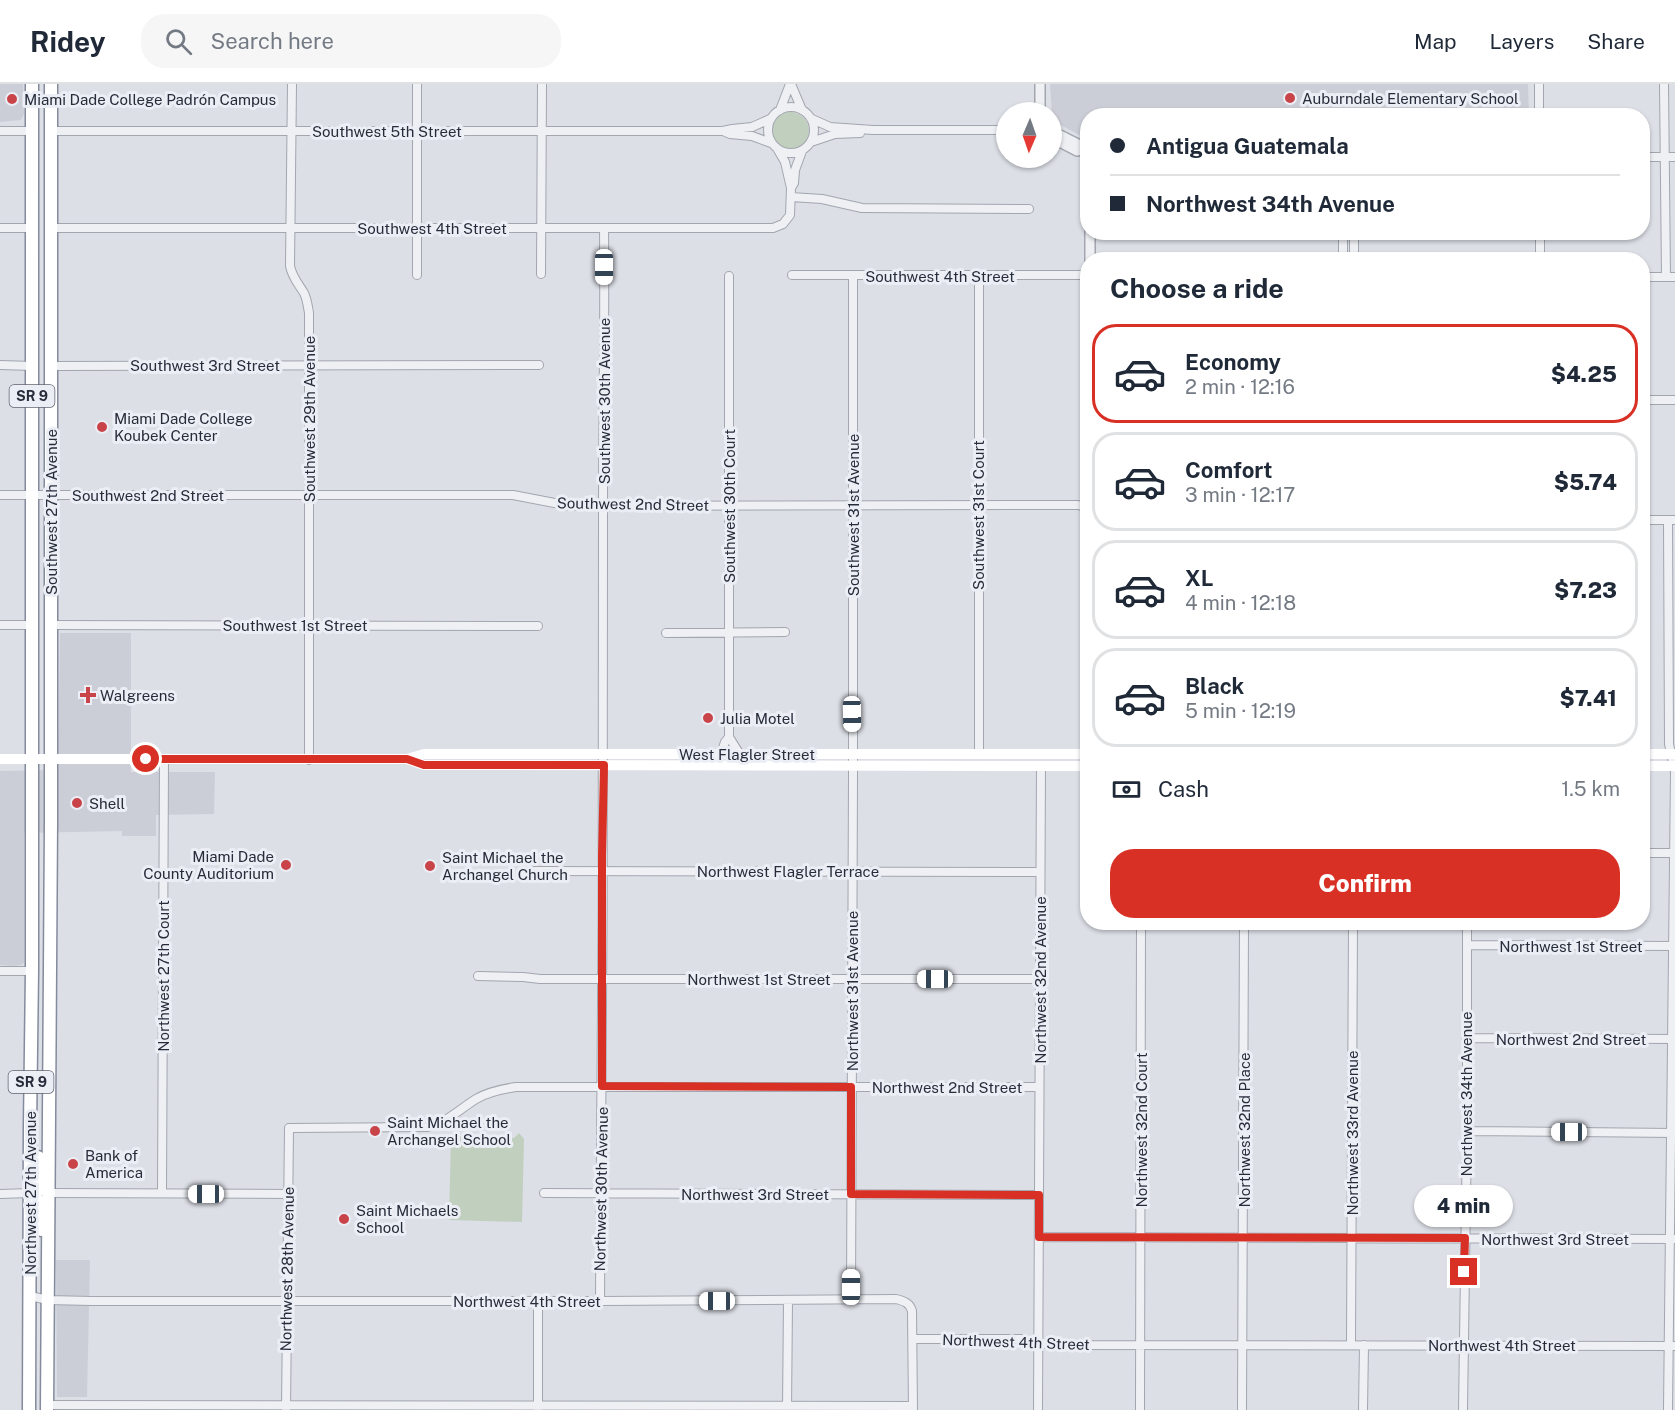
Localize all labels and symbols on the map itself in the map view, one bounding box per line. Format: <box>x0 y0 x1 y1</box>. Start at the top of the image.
place label: Auburndale Elementary School <box>1302 90 1519 107</box>
place label: Miami Dade College Padrón Campus <box>24 91 276 108</box>
marker: Auburndale Elementary School <box>1283 91 1297 105</box>
marker: Miami Dade College Padrón Campus <box>5 92 19 106</box>
north arrow <box>996 102 1062 168</box>
street label: Southwest 5th Street <box>312 123 462 140</box>
street label: Southwest 4th Street <box>357 220 507 237</box>
car <box>595 249 613 285</box>
street label: Southwest 4th Street <box>865 268 1015 285</box>
street label: Southwest 30th Avenue <box>596 318 613 484</box>
street label: Southwest 29th Avenue <box>301 336 318 502</box>
street label: Southwest 3rd Street <box>130 357 280 374</box>
road number: SR 9 <box>9 385 54 407</box>
place label: Miami Dade College Koubek Center <box>114 410 253 444</box>
marker: Miami Dade College Koubek Center <box>95 420 109 434</box>
street label: Southwest 27th Avenue <box>43 429 60 595</box>
street label: Southwest 30th Court <box>721 429 738 583</box>
street label: Southwest 31st Avenue <box>845 434 862 596</box>
street label: Southwest 31st Court <box>970 440 987 590</box>
street label: Southwest 2nd Street <box>72 487 224 504</box>
street label: Southwest 2nd Street <box>557 494 709 514</box>
street label: Southwest 1st Street <box>222 617 368 634</box>
place label: Walgreens <box>100 687 175 704</box>
marker: Walgreens <box>81 688 95 702</box>
car <box>843 696 861 732</box>
place label: Julia Motel <box>720 710 795 727</box>
marker: Julia Motel <box>701 711 715 725</box>
route start <box>132 745 159 772</box>
street label: West Flagler Street <box>679 746 815 763</box>
place label: Shell <box>89 795 125 812</box>
marker: Shell <box>70 796 84 810</box>
place label: Miami Dade County Auditorium <box>143 848 274 882</box>
place label: Saint Michael the Archangel Church <box>442 849 568 883</box>
marker: Miami Dade County Auditorium <box>279 858 293 872</box>
marker: Saint Michael the Archangel Church <box>423 859 437 873</box>
street label: Northwest Flagler Terrace <box>697 863 879 880</box>
street label: Northwest 32nd Avenue <box>1032 896 1049 1064</box>
street label: Northwest 27th Court <box>155 900 172 1052</box>
street label: Northwest 31st Avenue <box>844 911 861 1071</box>
street label: Northwest 1st Street <box>1499 938 1643 955</box>
car <box>917 970 953 988</box>
street label: Northwest 1st Street <box>687 971 831 988</box>
street label: Northwest 34th Avenue <box>1458 1012 1475 1176</box>
street label: Northwest 2nd Street <box>1496 1031 1646 1048</box>
street label: Northwest 33rd Avenue <box>1344 1050 1361 1216</box>
street label: Northwest 32nd Court <box>1133 1052 1150 1208</box>
street label: Northwest 32nd Place <box>1236 1052 1253 1208</box>
road number: SR 9 <box>9 1071 54 1093</box>
street label: Northwest 2nd Street <box>872 1079 1022 1096</box>
street label: Northwest 30th Avenue <box>591 1107 611 1271</box>
street label: Northwest 27th Avenue <box>22 1111 39 1275</box>
place label: Saint Michael the Archangel School <box>387 1114 511 1148</box>
car <box>1551 1123 1587 1141</box>
marker: Saint Michael the Archangel School <box>368 1124 382 1138</box>
place label: Bank of America <box>85 1147 143 1181</box>
marker: Bank of America <box>66 1157 80 1171</box>
car <box>188 1185 224 1203</box>
callout: 4 min <box>1414 1185 1514 1227</box>
street label: Northwest 28th Avenue <box>277 1186 297 1352</box>
street label: Northwest 3rd Street <box>681 1186 829 1203</box>
place label: Saint Michaels School <box>356 1202 458 1236</box>
marker: Saint Michaels School <box>337 1212 351 1226</box>
street label: Northwest 3rd Street <box>1481 1231 1629 1248</box>
route end <box>1450 1258 1477 1285</box>
car <box>842 1269 860 1305</box>
car <box>699 1292 735 1310</box>
street label: Northwest 4th Street <box>453 1293 601 1310</box>
street label: Northwest 4th Street <box>942 1331 1090 1353</box>
street label: Northwest 4th Street <box>1428 1337 1576 1354</box>

